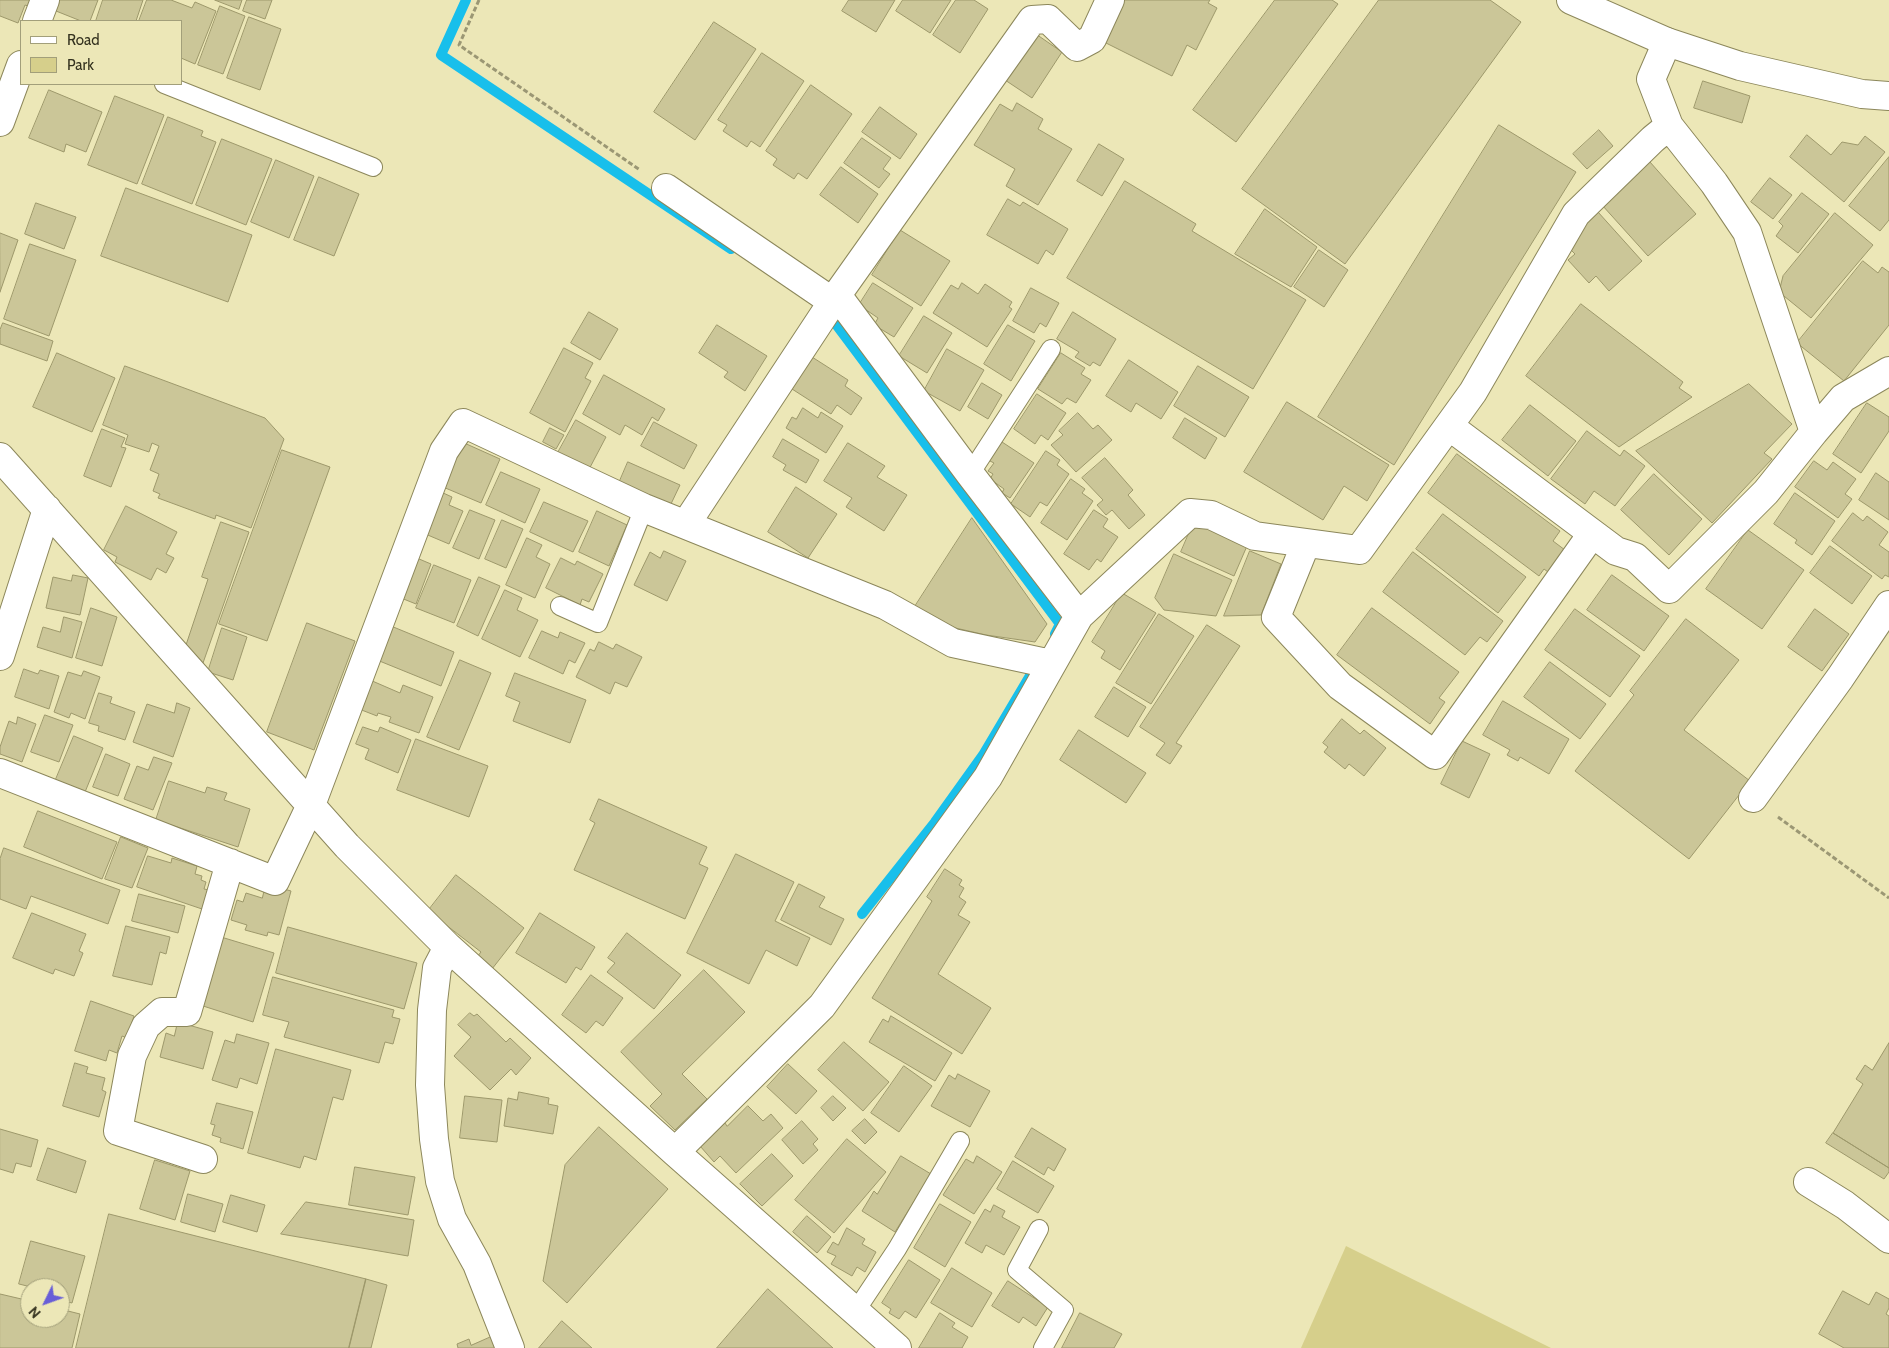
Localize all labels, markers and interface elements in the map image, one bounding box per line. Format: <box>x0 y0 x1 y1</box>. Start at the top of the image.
legend <box>20 20 182 85</box>
text: Road <box>67 31 100 49</box>
text: Park <box>67 56 94 74</box>
north arrow <box>20 1278 70 1328</box>
text: N <box>25 1303 45 1322</box>

